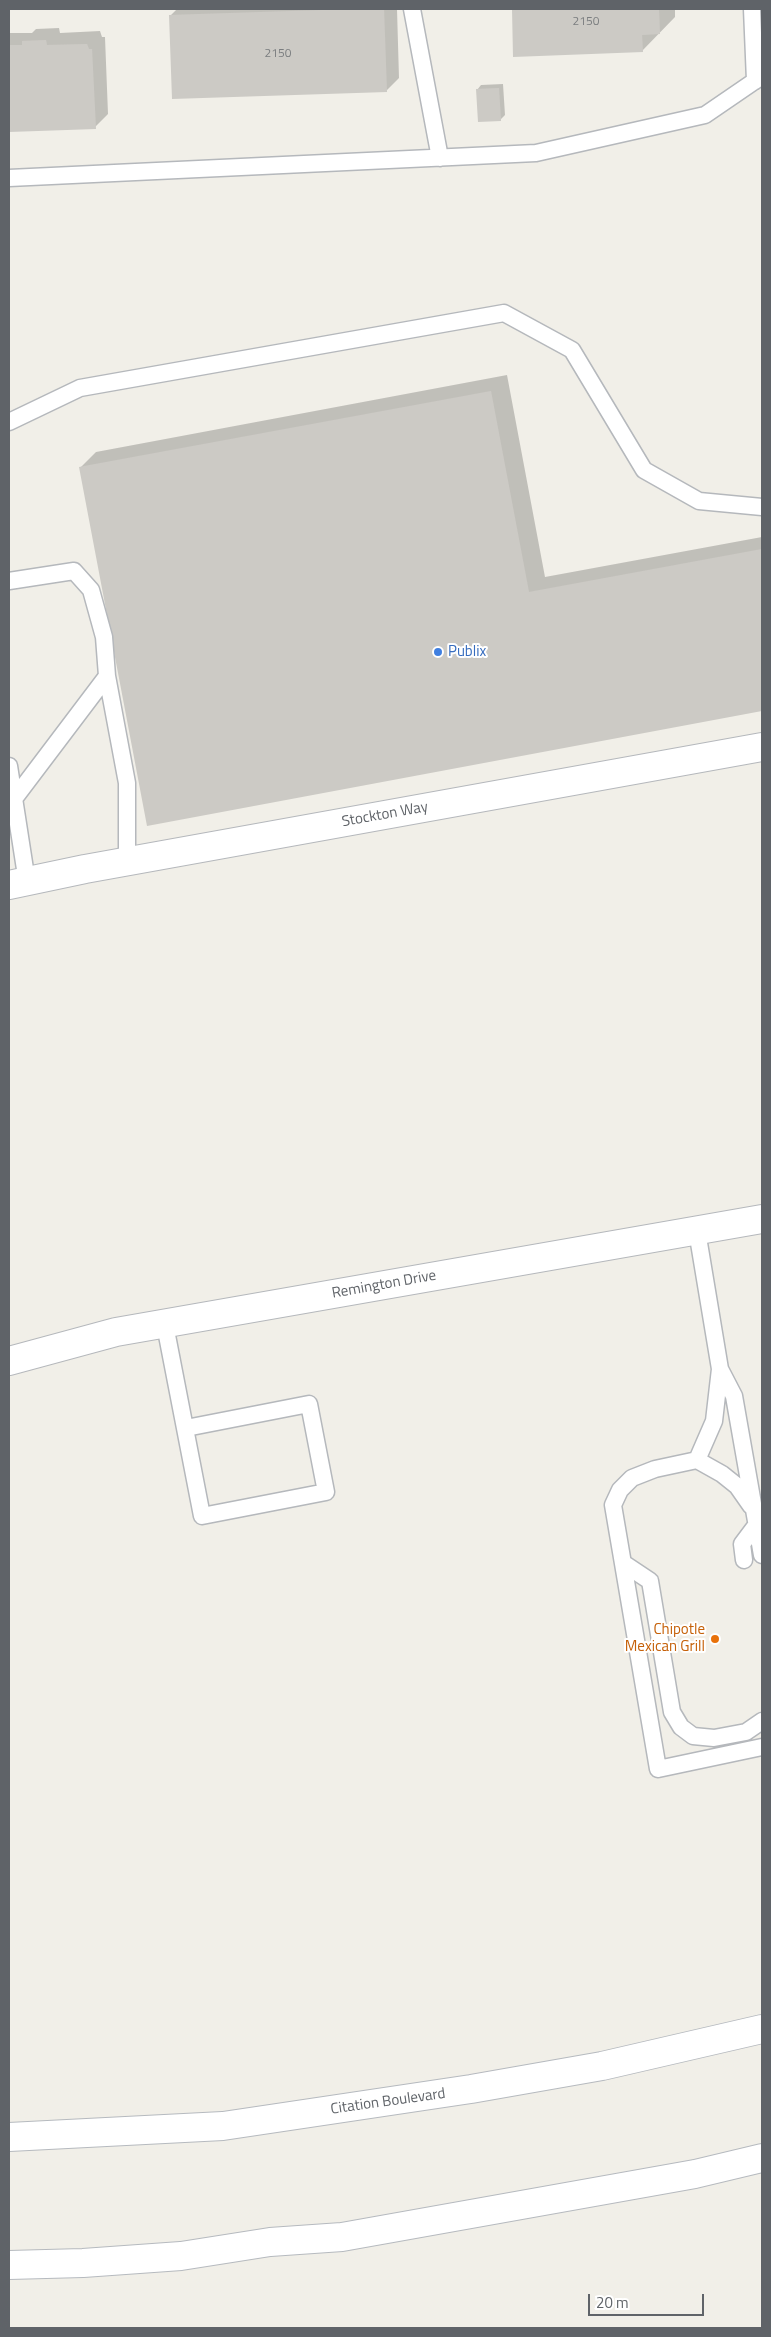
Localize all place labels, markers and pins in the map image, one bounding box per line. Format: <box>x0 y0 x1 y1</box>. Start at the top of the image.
place label: Publix <box>448 643 486 661</box>
marker: Publix <box>432 646 444 658</box>
place label: Chipotle Mexican Grill <box>625 1621 705 1656</box>
marker: Chipotle Mexican Grill <box>709 1633 721 1645</box>

